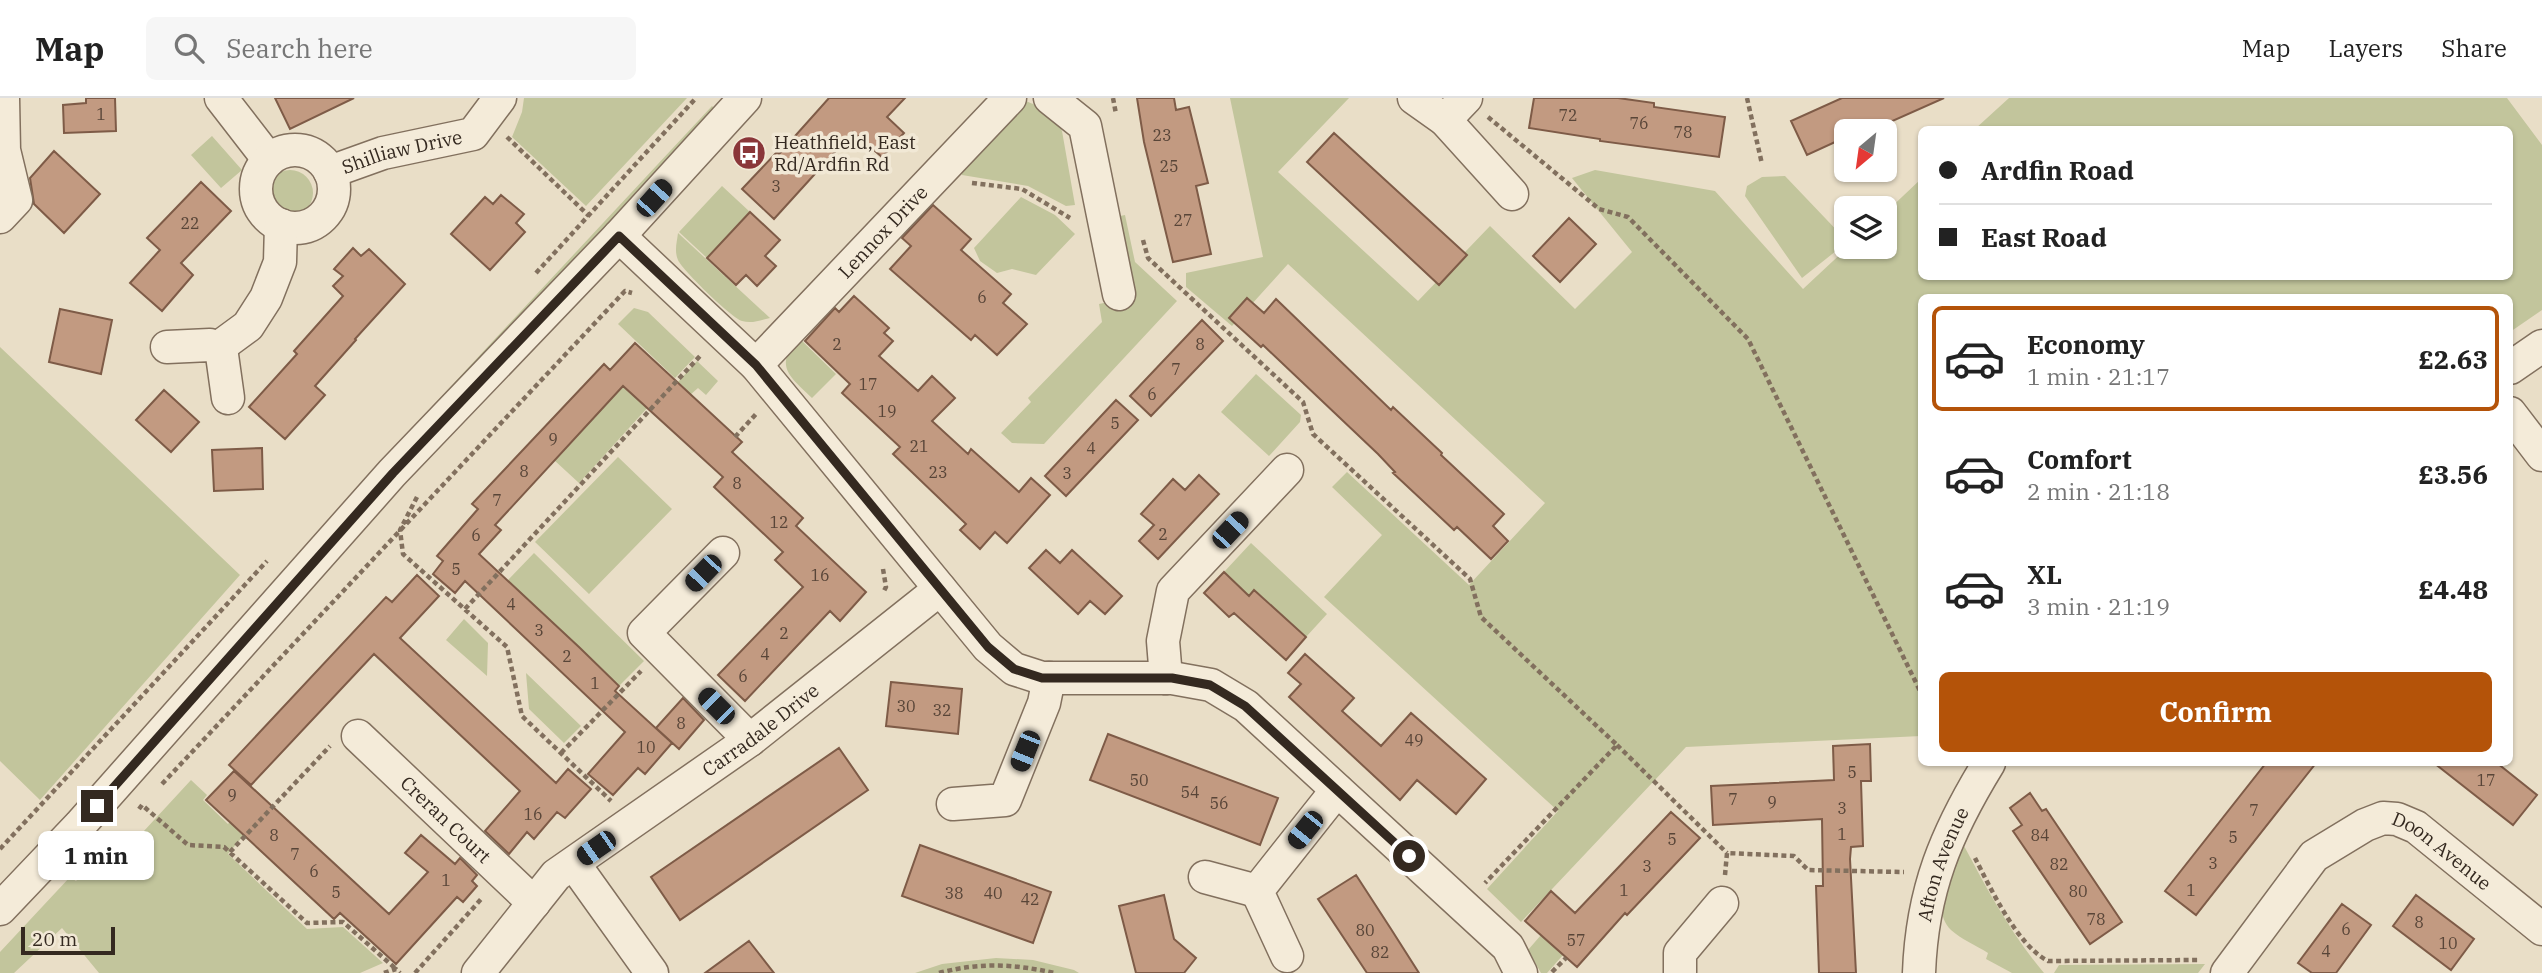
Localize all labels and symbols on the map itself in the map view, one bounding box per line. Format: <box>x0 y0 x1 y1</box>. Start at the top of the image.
house number: 1 <box>96 104 106 124</box>
house number: 72 <box>1558 105 1578 125</box>
house number: 76 <box>1629 113 1649 133</box>
north arrow <box>1834 119 1897 182</box>
house number: 78 <box>1673 122 1693 142</box>
street label: Shilliaw Drive <box>338 125 464 179</box>
house number: 23 <box>1152 125 1172 145</box>
place label: Heathfield, East Rd/Ardfin Rd <box>774 130 916 176</box>
bus stop icon: Heathfield, East Rd/Ardfin Rd <box>730 134 768 172</box>
house number: 25 <box>1159 156 1179 176</box>
car <box>633 175 676 221</box>
house number: 3 <box>771 176 781 196</box>
street label: Lennox Drive <box>833 180 933 283</box>
house number: 27 <box>1173 210 1193 230</box>
house number: 22 <box>180 213 200 233</box>
house number: 6 <box>977 287 987 307</box>
house number: 2 <box>832 334 842 354</box>
house number: 8 <box>1195 334 1205 354</box>
house number: 7 <box>1171 359 1181 379</box>
house number: 17 <box>858 374 878 394</box>
house number: 6 <box>1147 384 1157 404</box>
house number: 19 <box>877 401 897 421</box>
house number: 5 <box>1110 413 1120 433</box>
house number: 9 <box>548 429 558 449</box>
house number: 21 <box>909 436 929 456</box>
house number: 4 <box>1086 438 1096 458</box>
house number: 8 <box>519 461 529 481</box>
house number: 23 <box>928 462 948 482</box>
house number: 3 <box>1062 463 1072 483</box>
house number: 8 <box>732 473 742 493</box>
house number: 7 <box>492 490 502 510</box>
car <box>1208 507 1253 553</box>
house number: 12 <box>769 512 789 532</box>
house number: 2 <box>1158 524 1168 544</box>
house number: 6 <box>471 525 481 545</box>
car <box>681 551 726 595</box>
house number: 5 <box>451 559 461 579</box>
house number: 16 <box>810 565 830 585</box>
house number: 4 <box>506 594 516 614</box>
house number: 3 <box>534 620 544 640</box>
house number: 2 <box>779 623 789 643</box>
house number: 4 <box>760 644 770 664</box>
house number: 2 <box>562 646 572 666</box>
house number: 6 <box>738 666 748 686</box>
house number: 1 <box>590 673 600 693</box>
street label: Carradale Drive <box>698 678 824 782</box>
car <box>694 684 739 728</box>
house number: 30 <box>896 696 916 716</box>
house number: 32 <box>932 700 952 720</box>
house number: 8 <box>676 713 686 733</box>
car <box>1008 728 1043 774</box>
house number: 49 <box>1404 730 1424 750</box>
house number: 10 <box>636 737 656 757</box>
house number: 5 <box>1847 762 1857 782</box>
house number: 50 <box>1129 770 1149 790</box>
house number: 17 <box>2476 770 2496 790</box>
street label: Creran Court <box>395 771 496 868</box>
house number: 54 <box>1180 782 1200 802</box>
house number: 9 <box>227 785 237 805</box>
house number: 7 <box>1728 789 1738 809</box>
route end <box>81 790 113 822</box>
house number: 9 <box>1767 792 1777 812</box>
house number: 56 <box>1209 793 1229 813</box>
house number: 3 <box>1837 798 1847 818</box>
house number: 7 <box>2249 800 2259 820</box>
street label: Afton Avenue <box>1912 803 1974 924</box>
house number: 16 <box>523 804 543 824</box>
street label: Doon Avenue <box>2389 806 2496 895</box>
car <box>1284 807 1327 853</box>
house number: 1 <box>1837 824 1847 844</box>
house number: 8 <box>269 825 279 845</box>
house number: 84 <box>2030 825 2050 845</box>
car <box>573 827 620 869</box>
house number: 5 <box>2228 827 2238 847</box>
house number: 5 <box>1667 829 1677 849</box>
callout: 1 min <box>39 830 155 880</box>
route start <box>1393 840 1425 872</box>
house number: 7 <box>290 844 300 864</box>
house number: 3 <box>2208 853 2218 873</box>
house number: 82 <box>2049 854 2069 874</box>
house number: 3 <box>1642 856 1652 876</box>
house number: 6 <box>309 861 319 881</box>
house number: 1 <box>441 870 451 890</box>
house number: 1 <box>1619 880 1629 900</box>
house number: 1 <box>2186 880 2196 900</box>
house number: 80 <box>2068 881 2088 901</box>
house number: 5 <box>331 882 341 902</box>
house number: 38 <box>944 883 964 903</box>
house number: 40 <box>983 883 1003 903</box>
house number: 42 <box>1020 889 1040 909</box>
house number: 78 <box>2086 909 2106 929</box>
house number: 8 <box>2414 912 2424 932</box>
house number: 6 <box>2341 919 2351 939</box>
house number: 80 <box>1355 920 1375 940</box>
scale bar <box>21 924 116 956</box>
house number: 57 <box>1566 930 1586 950</box>
house number: 10 <box>2438 933 2458 953</box>
house number: 4 <box>2321 941 2331 961</box>
house number: 82 <box>1370 942 1390 962</box>

